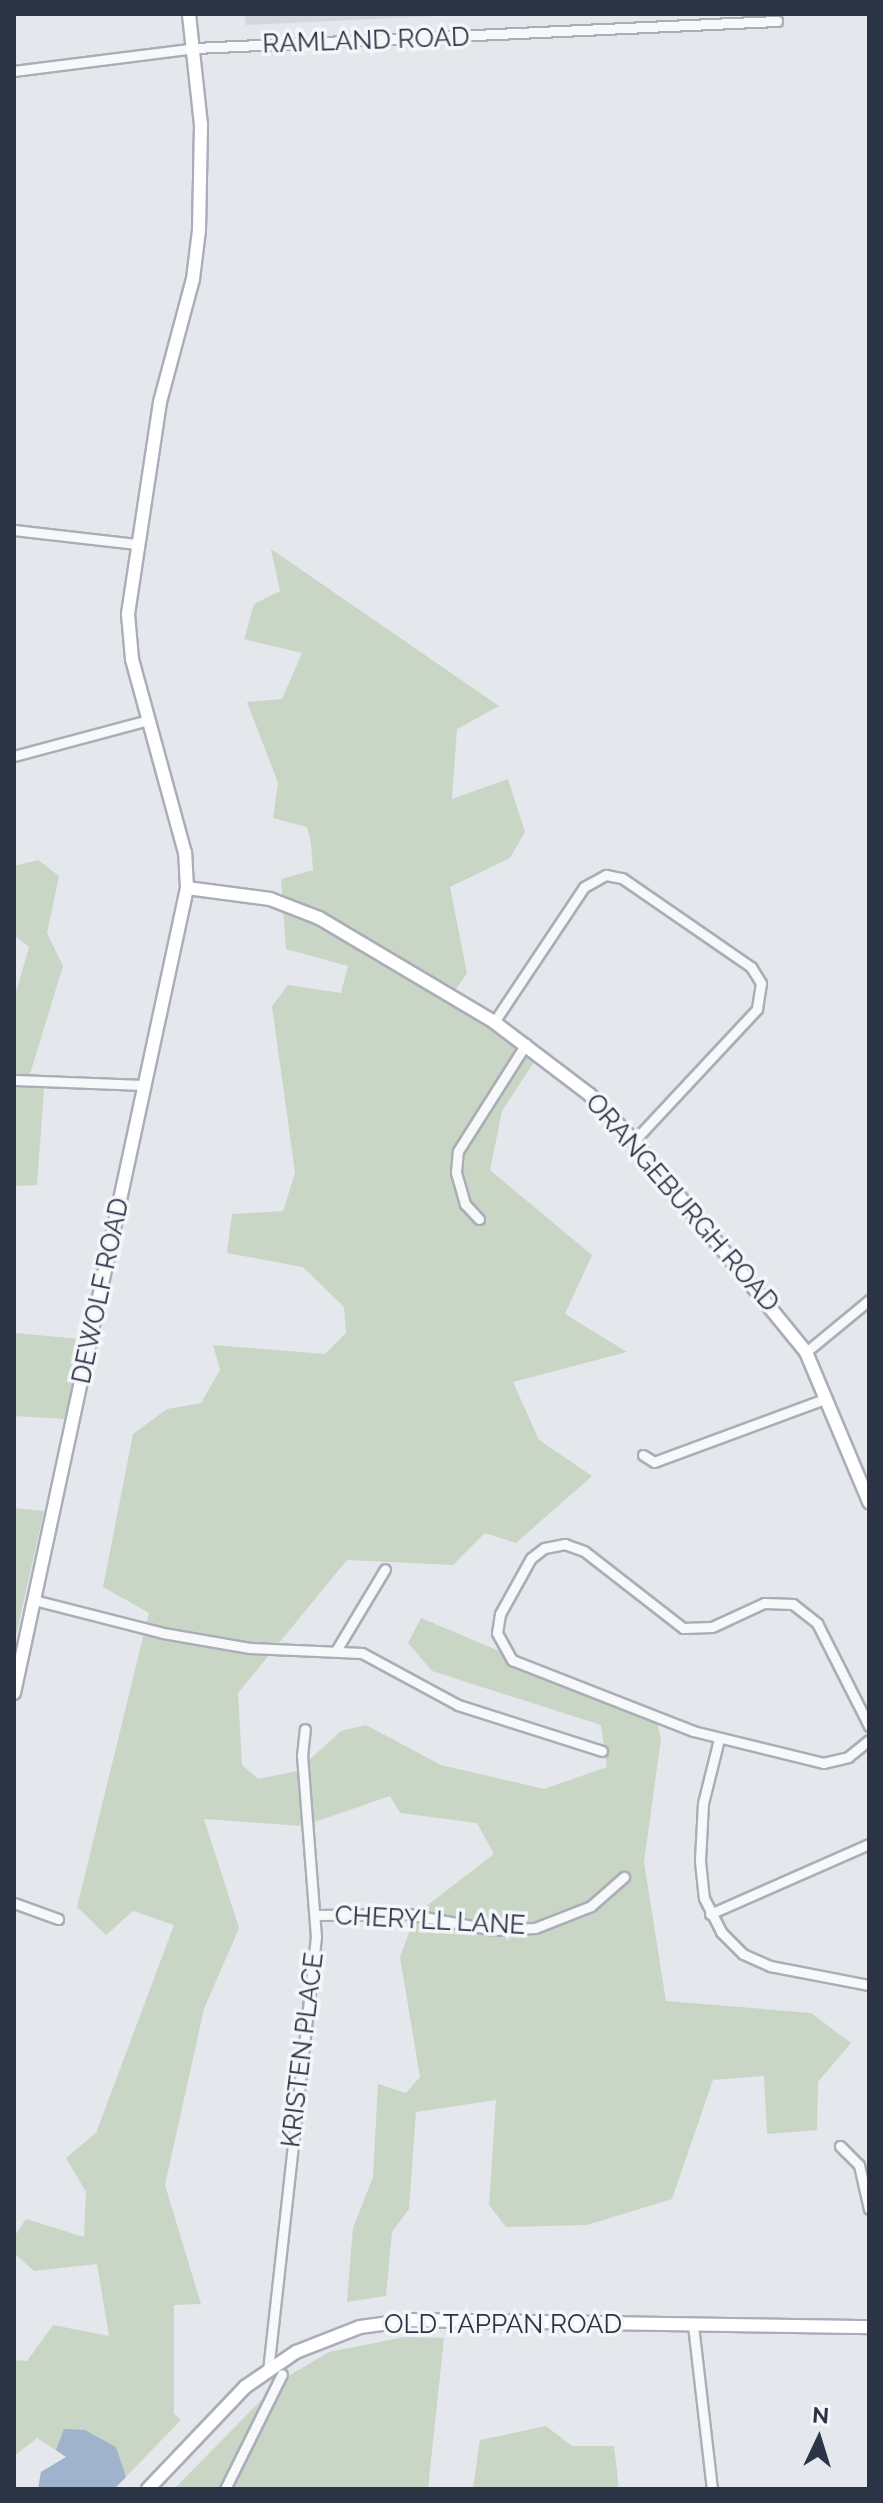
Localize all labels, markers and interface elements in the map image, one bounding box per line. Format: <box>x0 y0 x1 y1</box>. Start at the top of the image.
street label: RAMLAND ROAD <box>262 22 470 60</box>
street label: ORANGEBURGH ROAD <box>579 1088 785 1318</box>
street label: DEWOLF ROAD <box>66 1195 136 1387</box>
street label: CHERYLL LANE <box>334 1900 526 1942</box>
street label: KRISTEN PLACE <box>276 1951 330 2149</box>
street label: OLD TAPPAN ROAD <box>384 2309 622 2341</box>
north arrow <box>779 2399 859 2479</box>
text: N <box>811 2402 830 2429</box>

